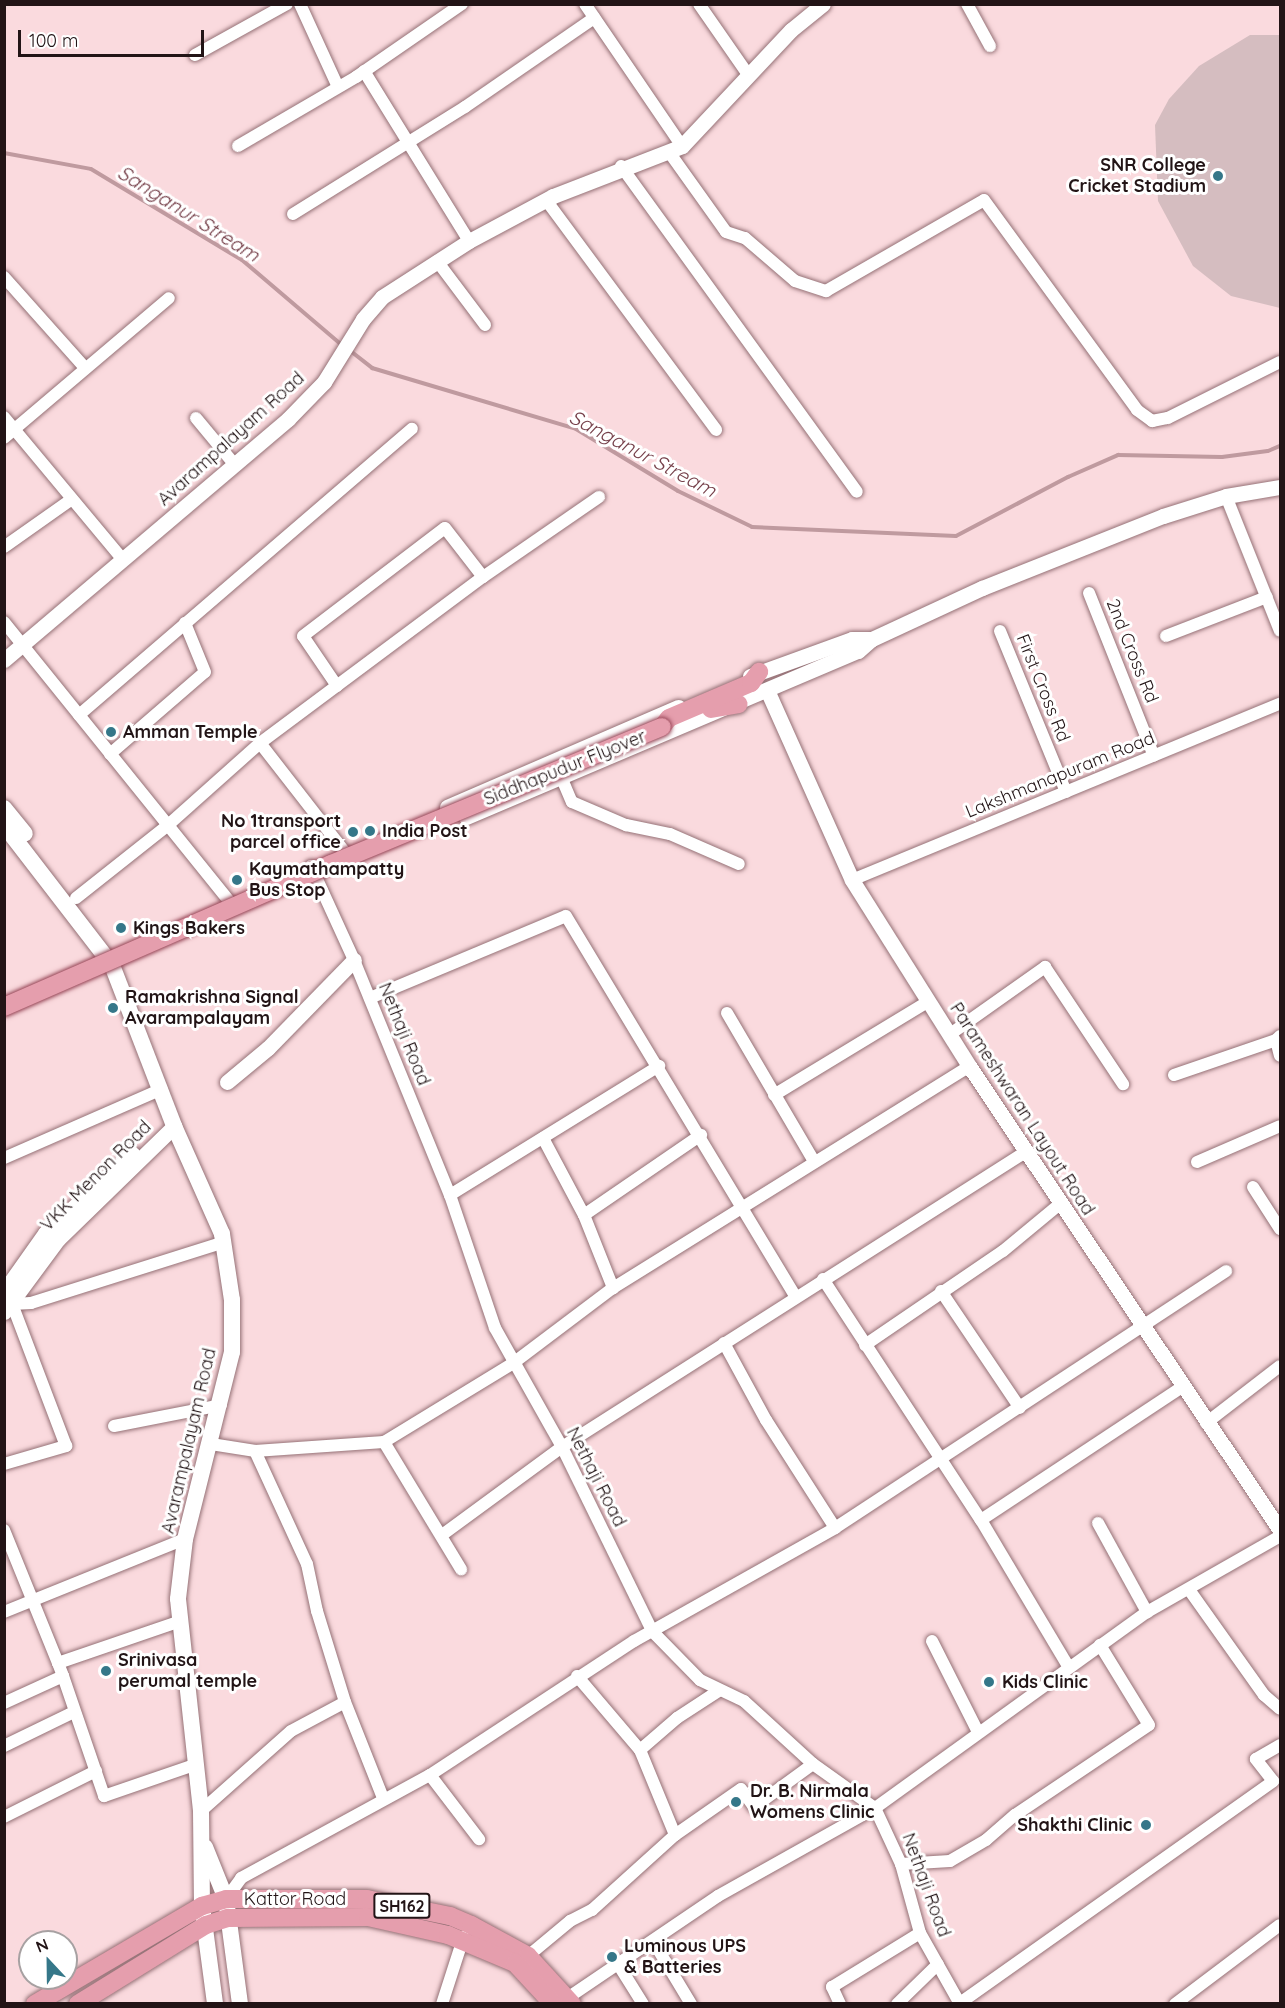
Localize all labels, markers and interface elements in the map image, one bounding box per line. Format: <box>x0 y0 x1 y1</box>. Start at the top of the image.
scale bar <box>21 18 207 56</box>
text: 100 m <box>29 29 78 52</box>
place label: SNR College Cricket Stadium <box>1068 155 1206 198</box>
water label: Sanganur Stream <box>114 160 264 266</box>
marker: SNR College Cricket Stadium <box>1211 169 1225 183</box>
street label: Avarampalayam Road <box>153 368 309 510</box>
water label: Sanganur Stream <box>566 404 720 502</box>
street label: 2nd Cross Rd <box>1101 596 1163 706</box>
street label: First Cross Rd <box>1012 631 1074 745</box>
place label: Amman Temple <box>123 721 258 743</box>
marker: Amman Temple <box>104 725 118 739</box>
street label: Siddhapudur Flyover <box>481 726 649 810</box>
street label: Lakshmanapuram Road <box>962 727 1158 823</box>
place label: No 1transport parcel office <box>221 811 341 854</box>
place label: India Post <box>382 820 468 842</box>
marker: India Post <box>363 824 377 838</box>
marker: No 1transport parcel office <box>346 825 360 839</box>
place label: Kaymathampatty Bus Stop <box>249 859 404 902</box>
marker: Kaymathampatty Bus Stop <box>230 873 244 887</box>
place label: Kings Bakers <box>133 917 245 939</box>
marker: Kings Bakers <box>114 921 128 935</box>
street label: Nethaji Road <box>374 980 434 1088</box>
place label: Ramakrishna Signal Avarampalayam <box>125 987 299 1030</box>
street label: Parameshwaran Layout Road <box>945 999 1099 1219</box>
marker: Ramakrishna Signal Avarampalayam <box>106 1001 120 1015</box>
street label: VKK Menon Road <box>36 1116 156 1236</box>
street label: Avarampalayam Road <box>157 1346 221 1536</box>
street label: Nethaji Road <box>562 1424 630 1530</box>
place label: Srinivasa perumal temple <box>118 1650 257 1692</box>
marker: Srinivasa perumal temple <box>99 1664 113 1678</box>
place label: Kids Clinic <box>1002 1671 1088 1693</box>
marker: Kids Clinic <box>980 1673 998 1691</box>
place label: Dr. B. Nirmala Womens Clinic <box>750 1781 874 1824</box>
marker: Dr. B. Nirmala Womens Clinic <box>727 1793 745 1811</box>
place label: Shakthi Clinic <box>1017 1814 1132 1836</box>
marker: Shakthi Clinic <box>1137 1816 1155 1834</box>
street label: Nethaji Road <box>897 1830 955 1940</box>
street label: Kattor Road <box>244 1888 346 1910</box>
road number: SH162 <box>372 1893 432 1919</box>
north arrow <box>18 1930 78 1990</box>
text: N <box>33 1934 51 1957</box>
place label: Luminous UPS & Batteries <box>624 1936 746 1978</box>
marker: Luminous UPS & Batteries <box>605 1950 619 1964</box>

